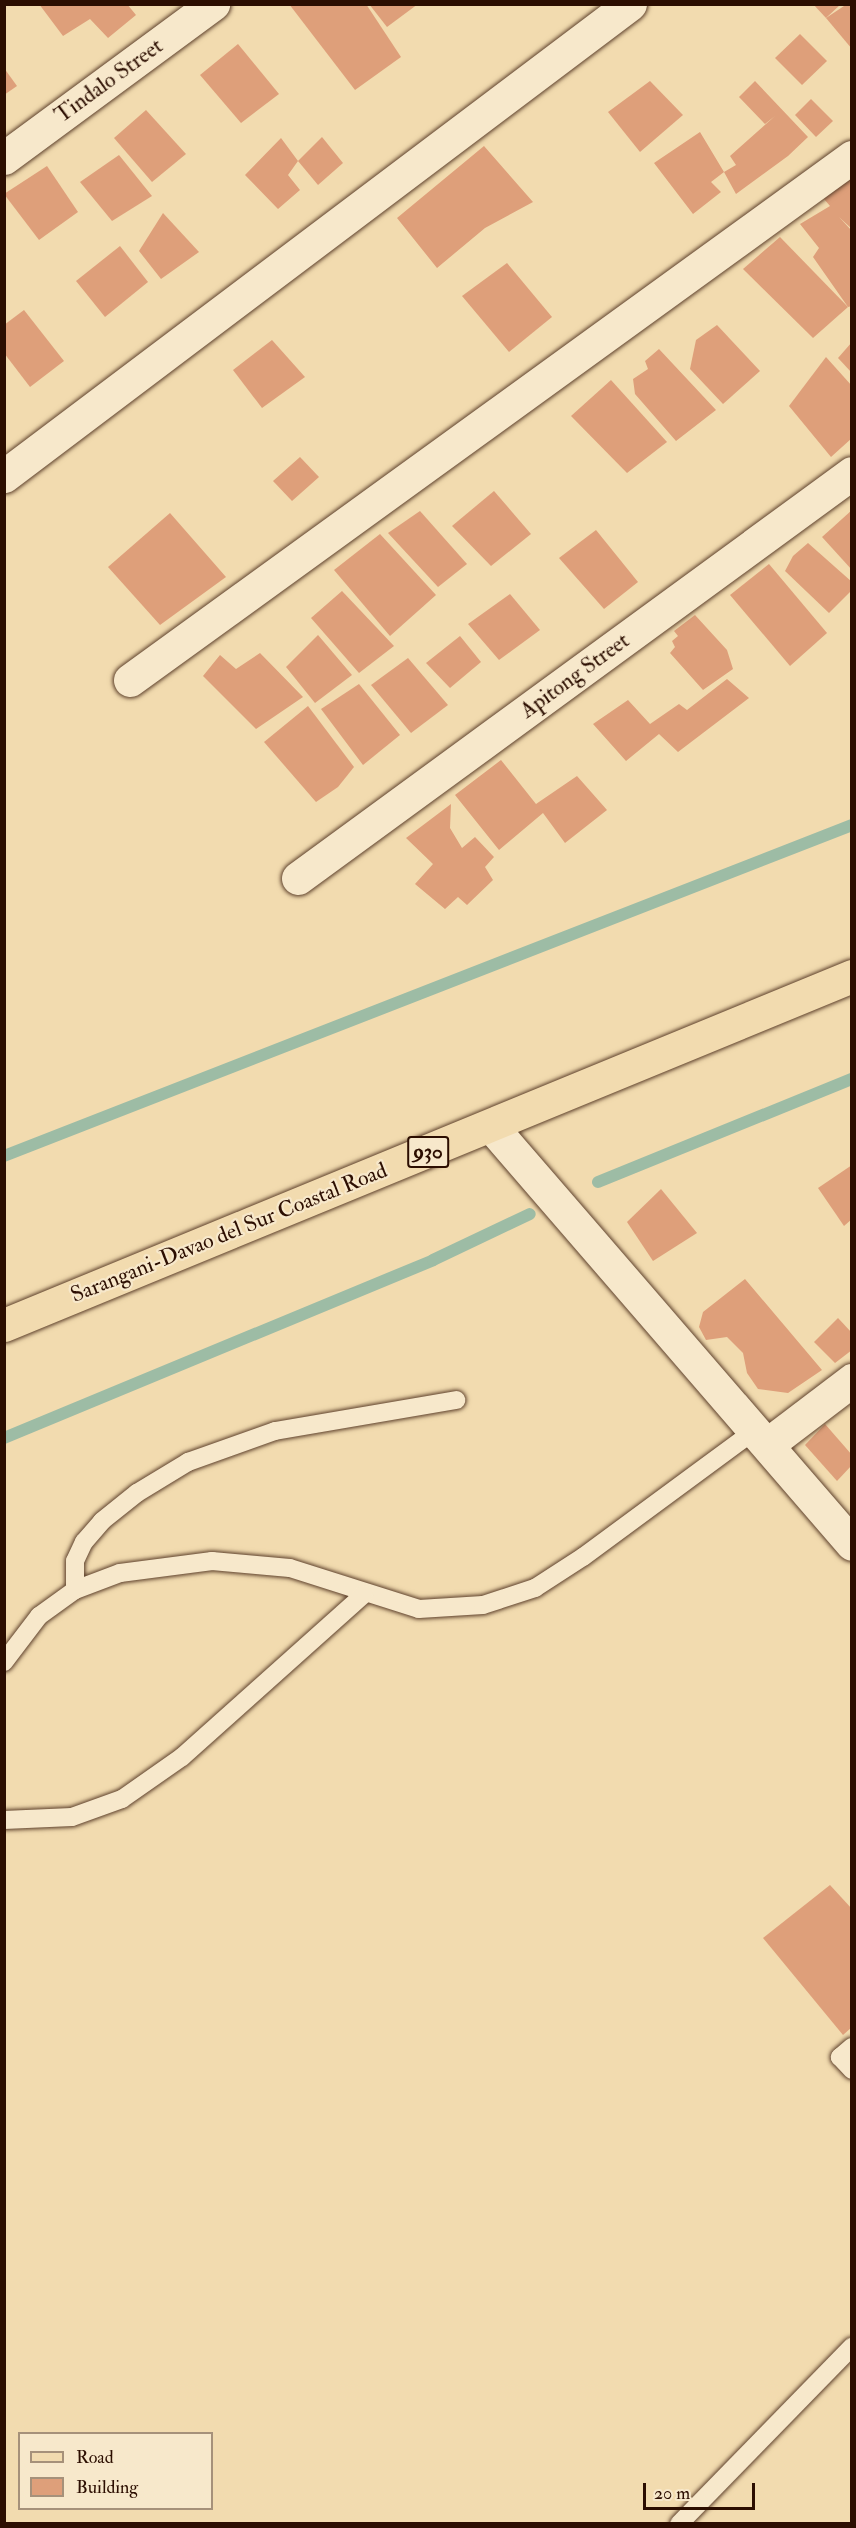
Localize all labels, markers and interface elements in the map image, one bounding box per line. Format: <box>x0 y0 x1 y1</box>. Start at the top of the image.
street label: Tindalo Street <box>50 33 168 129</box>
street label: Apitong Street <box>515 628 635 724</box>
road number: 930 <box>407 1134 449 1170</box>
street label: Sarangani-Davao del Sur Coastal Road <box>67 1157 391 1309</box>
legend <box>18 2432 213 2510</box>
text: Road <box>76 2446 114 2469</box>
scale bar <box>646 2471 758 2509</box>
text: Building <box>76 2476 138 2499</box>
text: 20 m <box>654 2482 690 2505</box>

